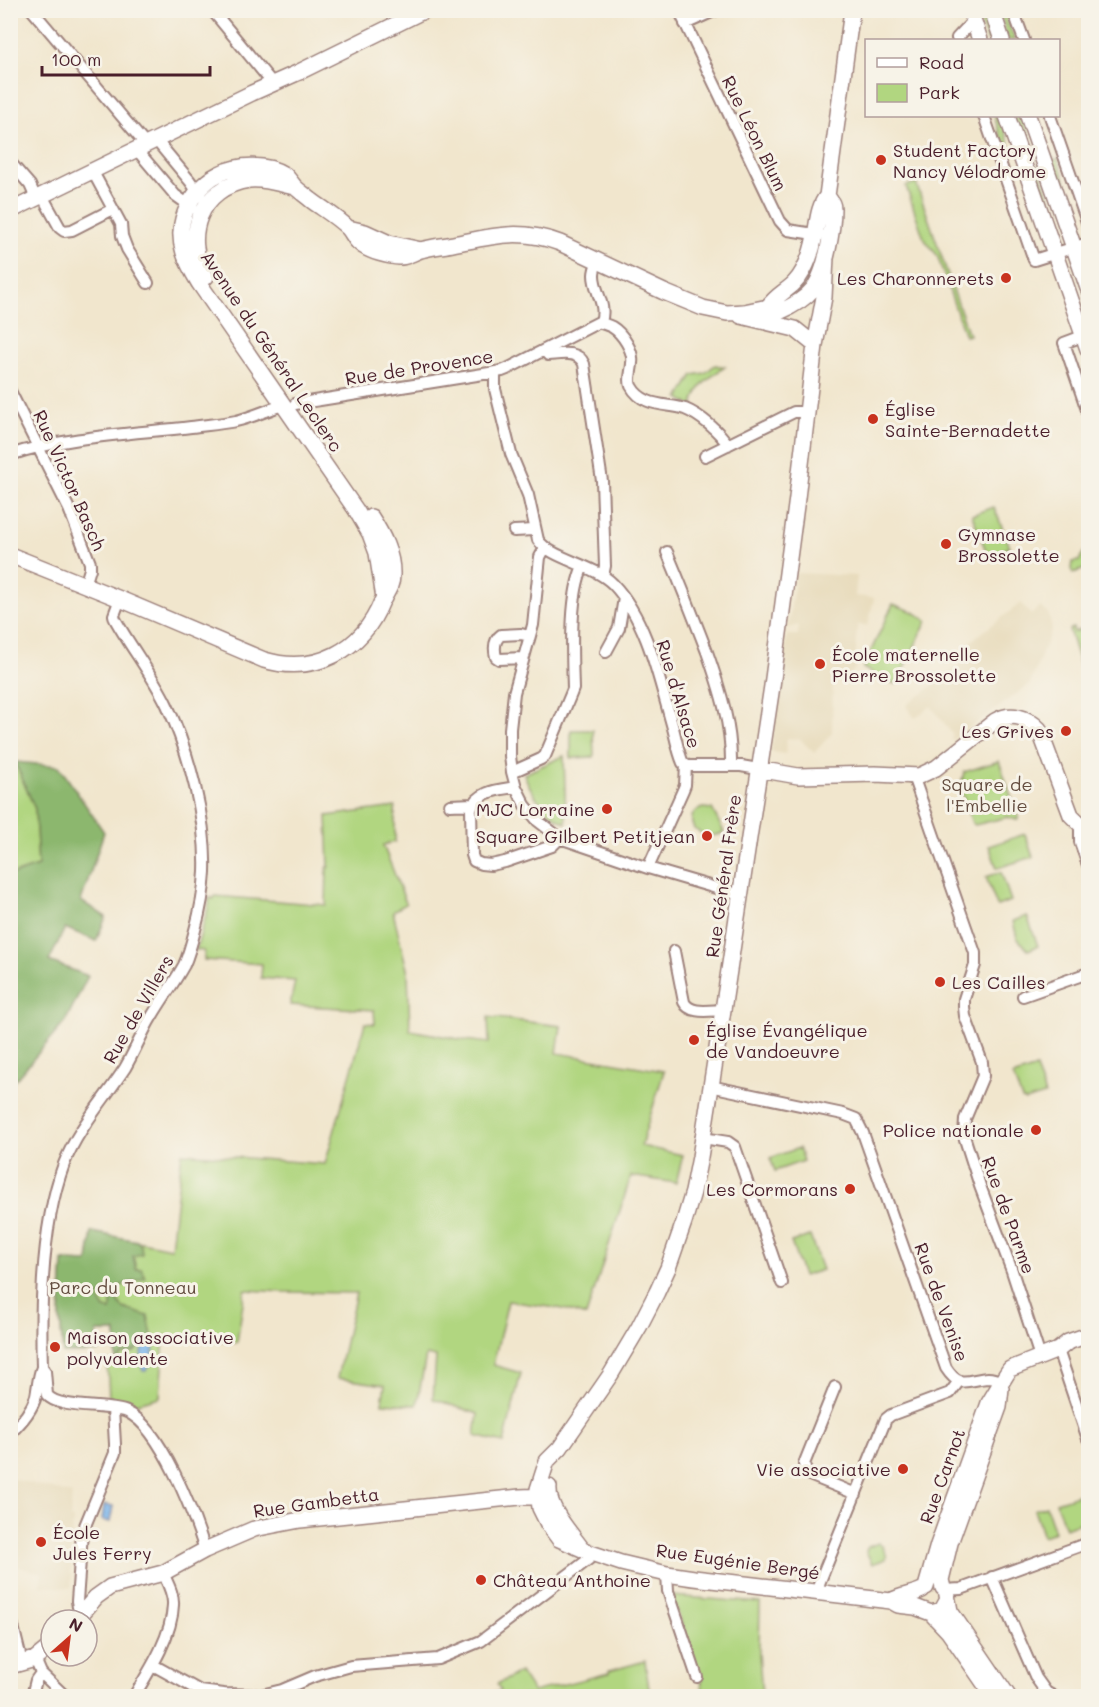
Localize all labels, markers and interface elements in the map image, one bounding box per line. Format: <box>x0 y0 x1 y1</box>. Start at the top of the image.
scale bar <box>42 39 210 77</box>
legend <box>865 39 1060 117</box>
text: 100 m <box>51 47 101 71</box>
text: Road <box>919 50 964 74</box>
street label: Rue Léon Blum <box>717 71 793 195</box>
text: Park <box>919 80 960 104</box>
place label: Student Factory Nancy Vélodrome <box>893 138 1046 183</box>
marker: Student Factory Nancy Vélodrome <box>874 153 888 167</box>
street label: Avenue du Général Leclerc <box>196 246 348 456</box>
place label: Les Charonnerets <box>837 266 994 290</box>
marker: Les Charonnerets <box>999 271 1013 285</box>
street label: Rue de Provence <box>343 343 495 391</box>
place label: Église Sainte-Bernadette <box>885 397 1051 442</box>
street label: Rue Victor Basch <box>28 406 112 554</box>
marker: Église Sainte-Bernadette <box>866 412 880 426</box>
place label: Gymnase Brossolette <box>958 522 1060 567</box>
marker: Gymnase Brossolette <box>939 537 953 551</box>
street label: Rue d'Alsace <box>651 637 707 751</box>
place label: École maternelle Pierre Brossolette <box>832 642 996 687</box>
marker: École maternelle Pierre Brossolette <box>813 657 827 671</box>
place label: Les Grives <box>962 719 1054 743</box>
marker: Les Grives <box>1059 724 1073 738</box>
park label: Square de l'Embellie <box>941 772 1033 817</box>
street label: Rue Général Frère <box>700 793 746 959</box>
place label: MJC Lorraine <box>476 797 595 821</box>
marker: MJC Lorraine <box>600 802 614 816</box>
place label: Square Gilbert Petitjean <box>476 824 695 848</box>
marker: Square Gilbert Petitjean <box>700 829 714 843</box>
street label: Rue de Villers <box>97 950 179 1068</box>
place label: Les Cailles <box>952 970 1046 994</box>
marker: Les Cailles <box>933 975 947 989</box>
place label: Église Évangélique de Vandoeuvre <box>706 1018 868 1063</box>
marker: Église Évangélique de Vandoeuvre <box>687 1033 701 1047</box>
place label: Police nationale <box>883 1118 1024 1142</box>
marker: Police nationale <box>1029 1123 1043 1137</box>
street label: Rue de Parme <box>977 1153 1041 1277</box>
place label: Les Cormorans <box>706 1177 838 1201</box>
marker: Les Cormorans <box>843 1182 857 1196</box>
street label: Rue de Venise <box>909 1239 975 1365</box>
park label: Parc du Tonneau <box>49 1275 197 1299</box>
place label: Maison associative polyvalente <box>67 1325 234 1370</box>
marker: Maison associative polyvalente <box>48 1340 62 1354</box>
street label: Rue Carnot <box>914 1425 970 1527</box>
place label: Vie associative <box>756 1457 891 1481</box>
marker: Vie associative <box>896 1462 910 1476</box>
street label: Rue Gambetta <box>252 1481 380 1523</box>
place label: École Jules Ferry <box>53 1520 152 1565</box>
marker: École Jules Ferry <box>34 1535 48 1549</box>
street label: Rue Eugénie Bergé <box>654 1538 822 1584</box>
place label: Château Anthoine <box>493 1568 651 1592</box>
marker: Château Anthoine <box>474 1573 488 1587</box>
north arrow <box>39 1608 99 1668</box>
text: N <box>66 1612 87 1636</box>

